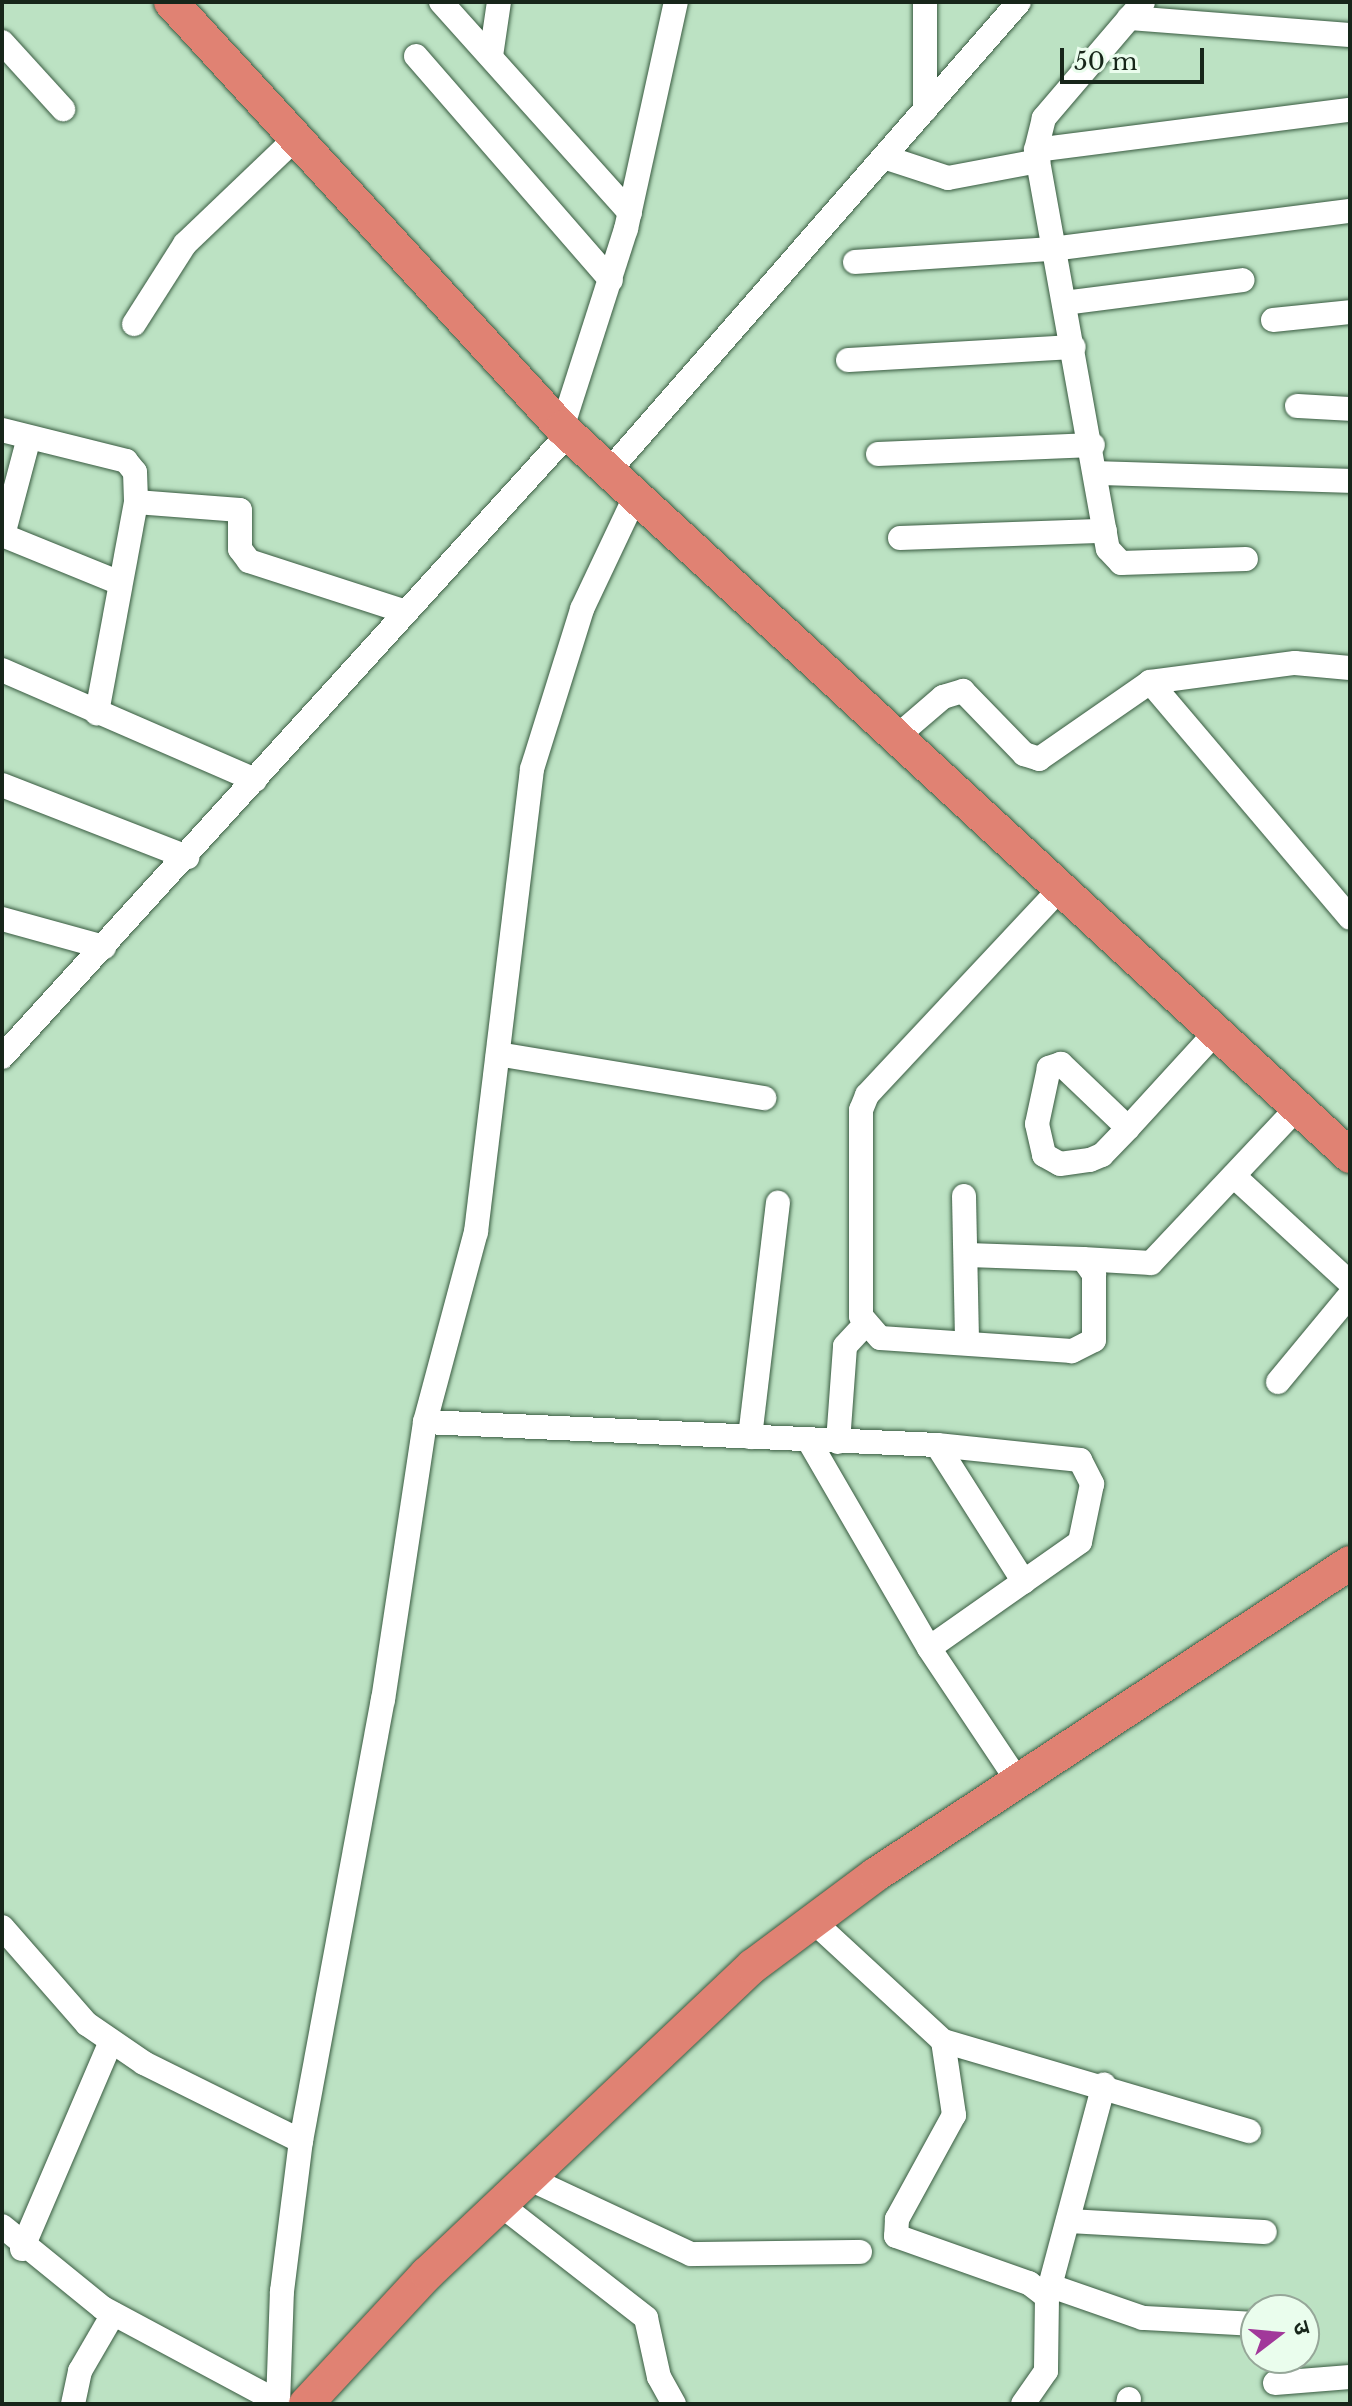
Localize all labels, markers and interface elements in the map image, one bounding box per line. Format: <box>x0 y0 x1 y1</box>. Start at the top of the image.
scale bar <box>1064 32 1208 82</box>
text: 50 m <box>1074 47 1137 76</box>
north arrow <box>1240 2294 1320 2374</box>
text: उ <box>1287 2318 1316 2338</box>

